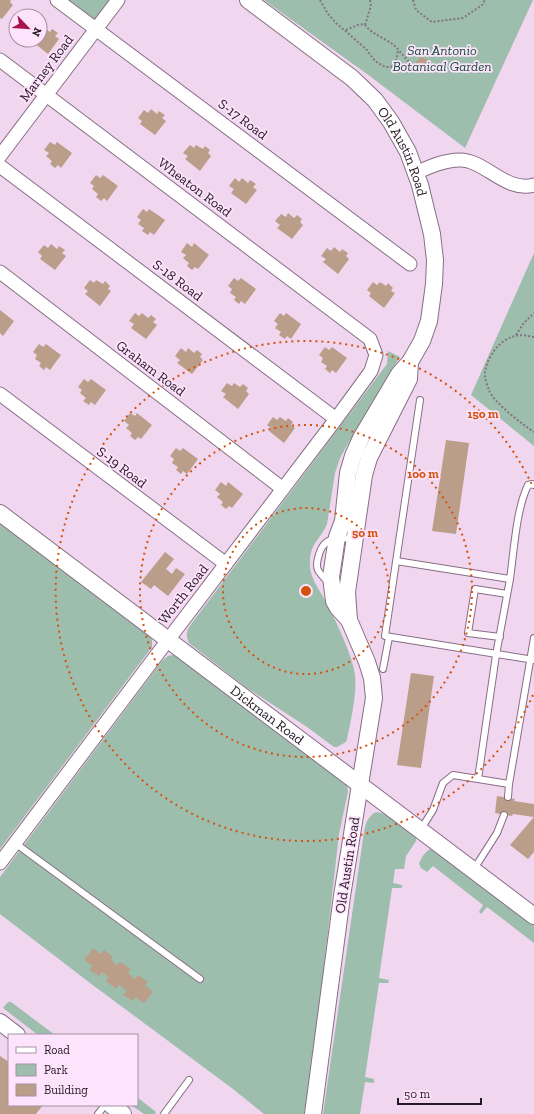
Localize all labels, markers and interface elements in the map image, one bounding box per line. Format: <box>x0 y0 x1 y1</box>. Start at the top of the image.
north arrow <box>8 8 48 48</box>
text: N <box>29 25 44 39</box>
street label: Marney Road <box>16 31 77 105</box>
park label: San Antonio Botanical Garden <box>392 42 492 75</box>
street label: S-17 Road <box>215 95 271 144</box>
street label: Old Austin Road <box>374 104 430 198</box>
street label: Wheaton Road <box>154 154 235 221</box>
street label: S-18 Road <box>149 256 206 305</box>
street label: Graham Road <box>113 337 189 400</box>
text: 150 m <box>468 407 499 421</box>
street label: S-19 Road <box>93 443 150 492</box>
text: 100 m <box>407 467 439 481</box>
text: 50 m <box>352 526 378 540</box>
street label: Worth Road <box>155 561 212 628</box>
centre of rings <box>299 584 313 598</box>
street label: Dickman Road <box>227 682 307 749</box>
street label: Old Austin Road <box>331 815 364 915</box>
legend <box>8 1034 138 1106</box>
text: Road <box>44 1043 70 1057</box>
text: Park <box>44 1063 69 1077</box>
scale bar <box>398 1080 481 1106</box>
text: Building <box>44 1083 88 1097</box>
text: 50 m <box>404 1087 431 1101</box>

